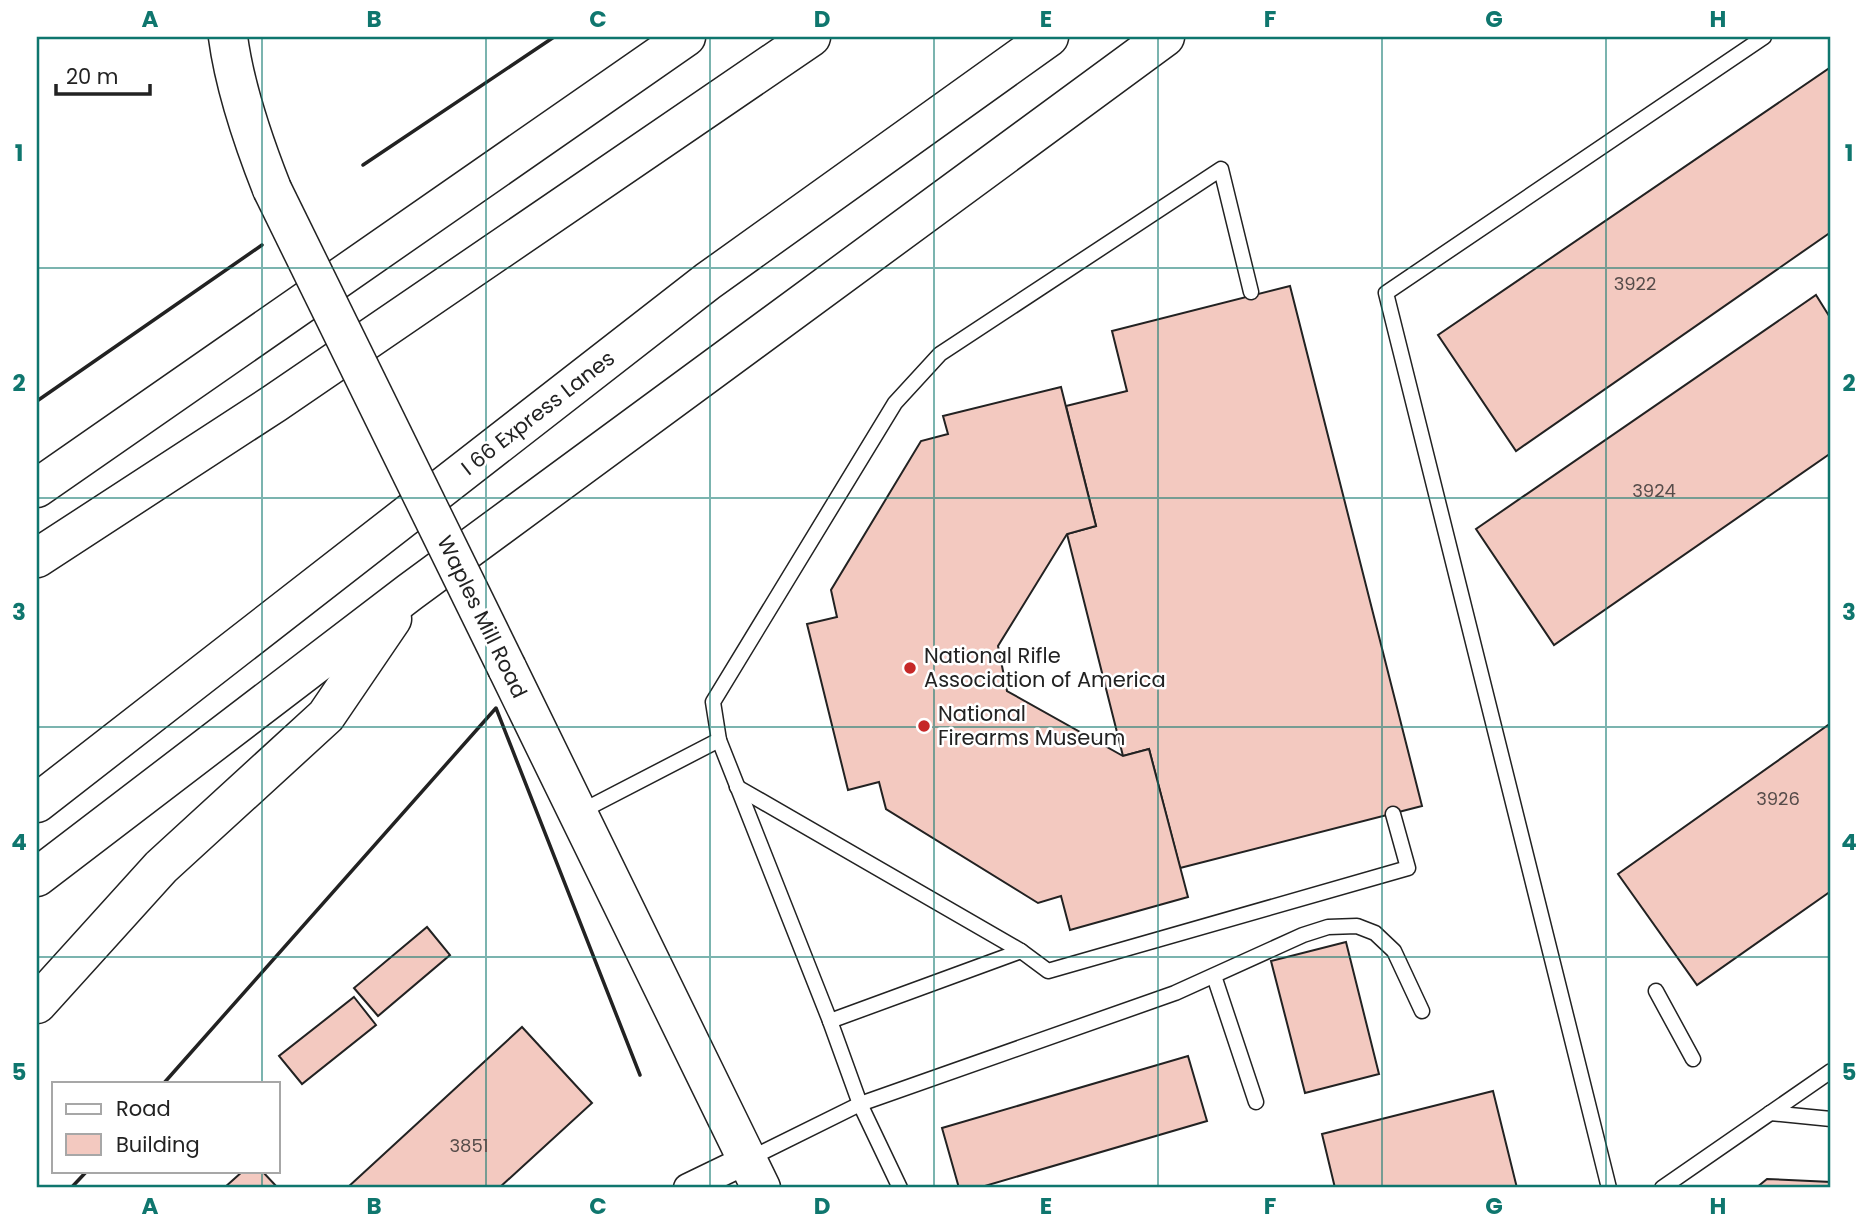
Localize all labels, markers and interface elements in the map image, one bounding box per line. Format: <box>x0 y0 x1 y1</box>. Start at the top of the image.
text: A <box>142 3 159 35</box>
text: B <box>366 3 382 35</box>
text: C <box>589 3 607 35</box>
text: D <box>814 3 830 35</box>
text: E <box>1040 3 1052 35</box>
text: F <box>1264 3 1276 35</box>
text: G <box>1485 3 1503 35</box>
text: H <box>1710 3 1726 35</box>
scale bar <box>56 52 150 96</box>
text: 20 m <box>66 62 119 91</box>
text: 1 <box>15 137 23 169</box>
text: 1 <box>1845 137 1853 169</box>
house number: 3922 <box>1614 271 1656 296</box>
street label: I 66 Express Lanes <box>455 344 620 482</box>
text: 2 <box>12 367 26 399</box>
text: 2 <box>1842 367 1856 399</box>
house number: 3924 <box>1632 478 1676 503</box>
street label: Waples Mill Road <box>431 531 534 703</box>
text: 3 <box>12 596 26 628</box>
text: 3 <box>1842 596 1856 628</box>
place label: National Rifle Association of America <box>924 641 1166 694</box>
marker: National Rifle Association of America <box>902 660 918 676</box>
place label: National Firearms Museum <box>938 699 1125 752</box>
marker: National Firearms Museum <box>916 718 932 734</box>
house number: 3926 <box>1756 786 1800 811</box>
text: 4 <box>11 826 27 858</box>
text: 4 <box>1841 826 1857 858</box>
text: 5 <box>12 1056 26 1088</box>
text: 5 <box>1842 1056 1856 1088</box>
legend <box>52 1082 280 1172</box>
text: Road <box>116 1094 171 1123</box>
text: Building <box>116 1130 200 1159</box>
house number: 3851 <box>449 1133 489 1158</box>
text: A <box>142 1190 159 1222</box>
text: B <box>366 1190 382 1222</box>
text: C <box>589 1190 607 1222</box>
text: D <box>814 1190 830 1222</box>
text: E <box>1040 1190 1052 1222</box>
text: F <box>1264 1190 1276 1222</box>
text: G <box>1485 1190 1503 1222</box>
text: H <box>1710 1190 1726 1222</box>

